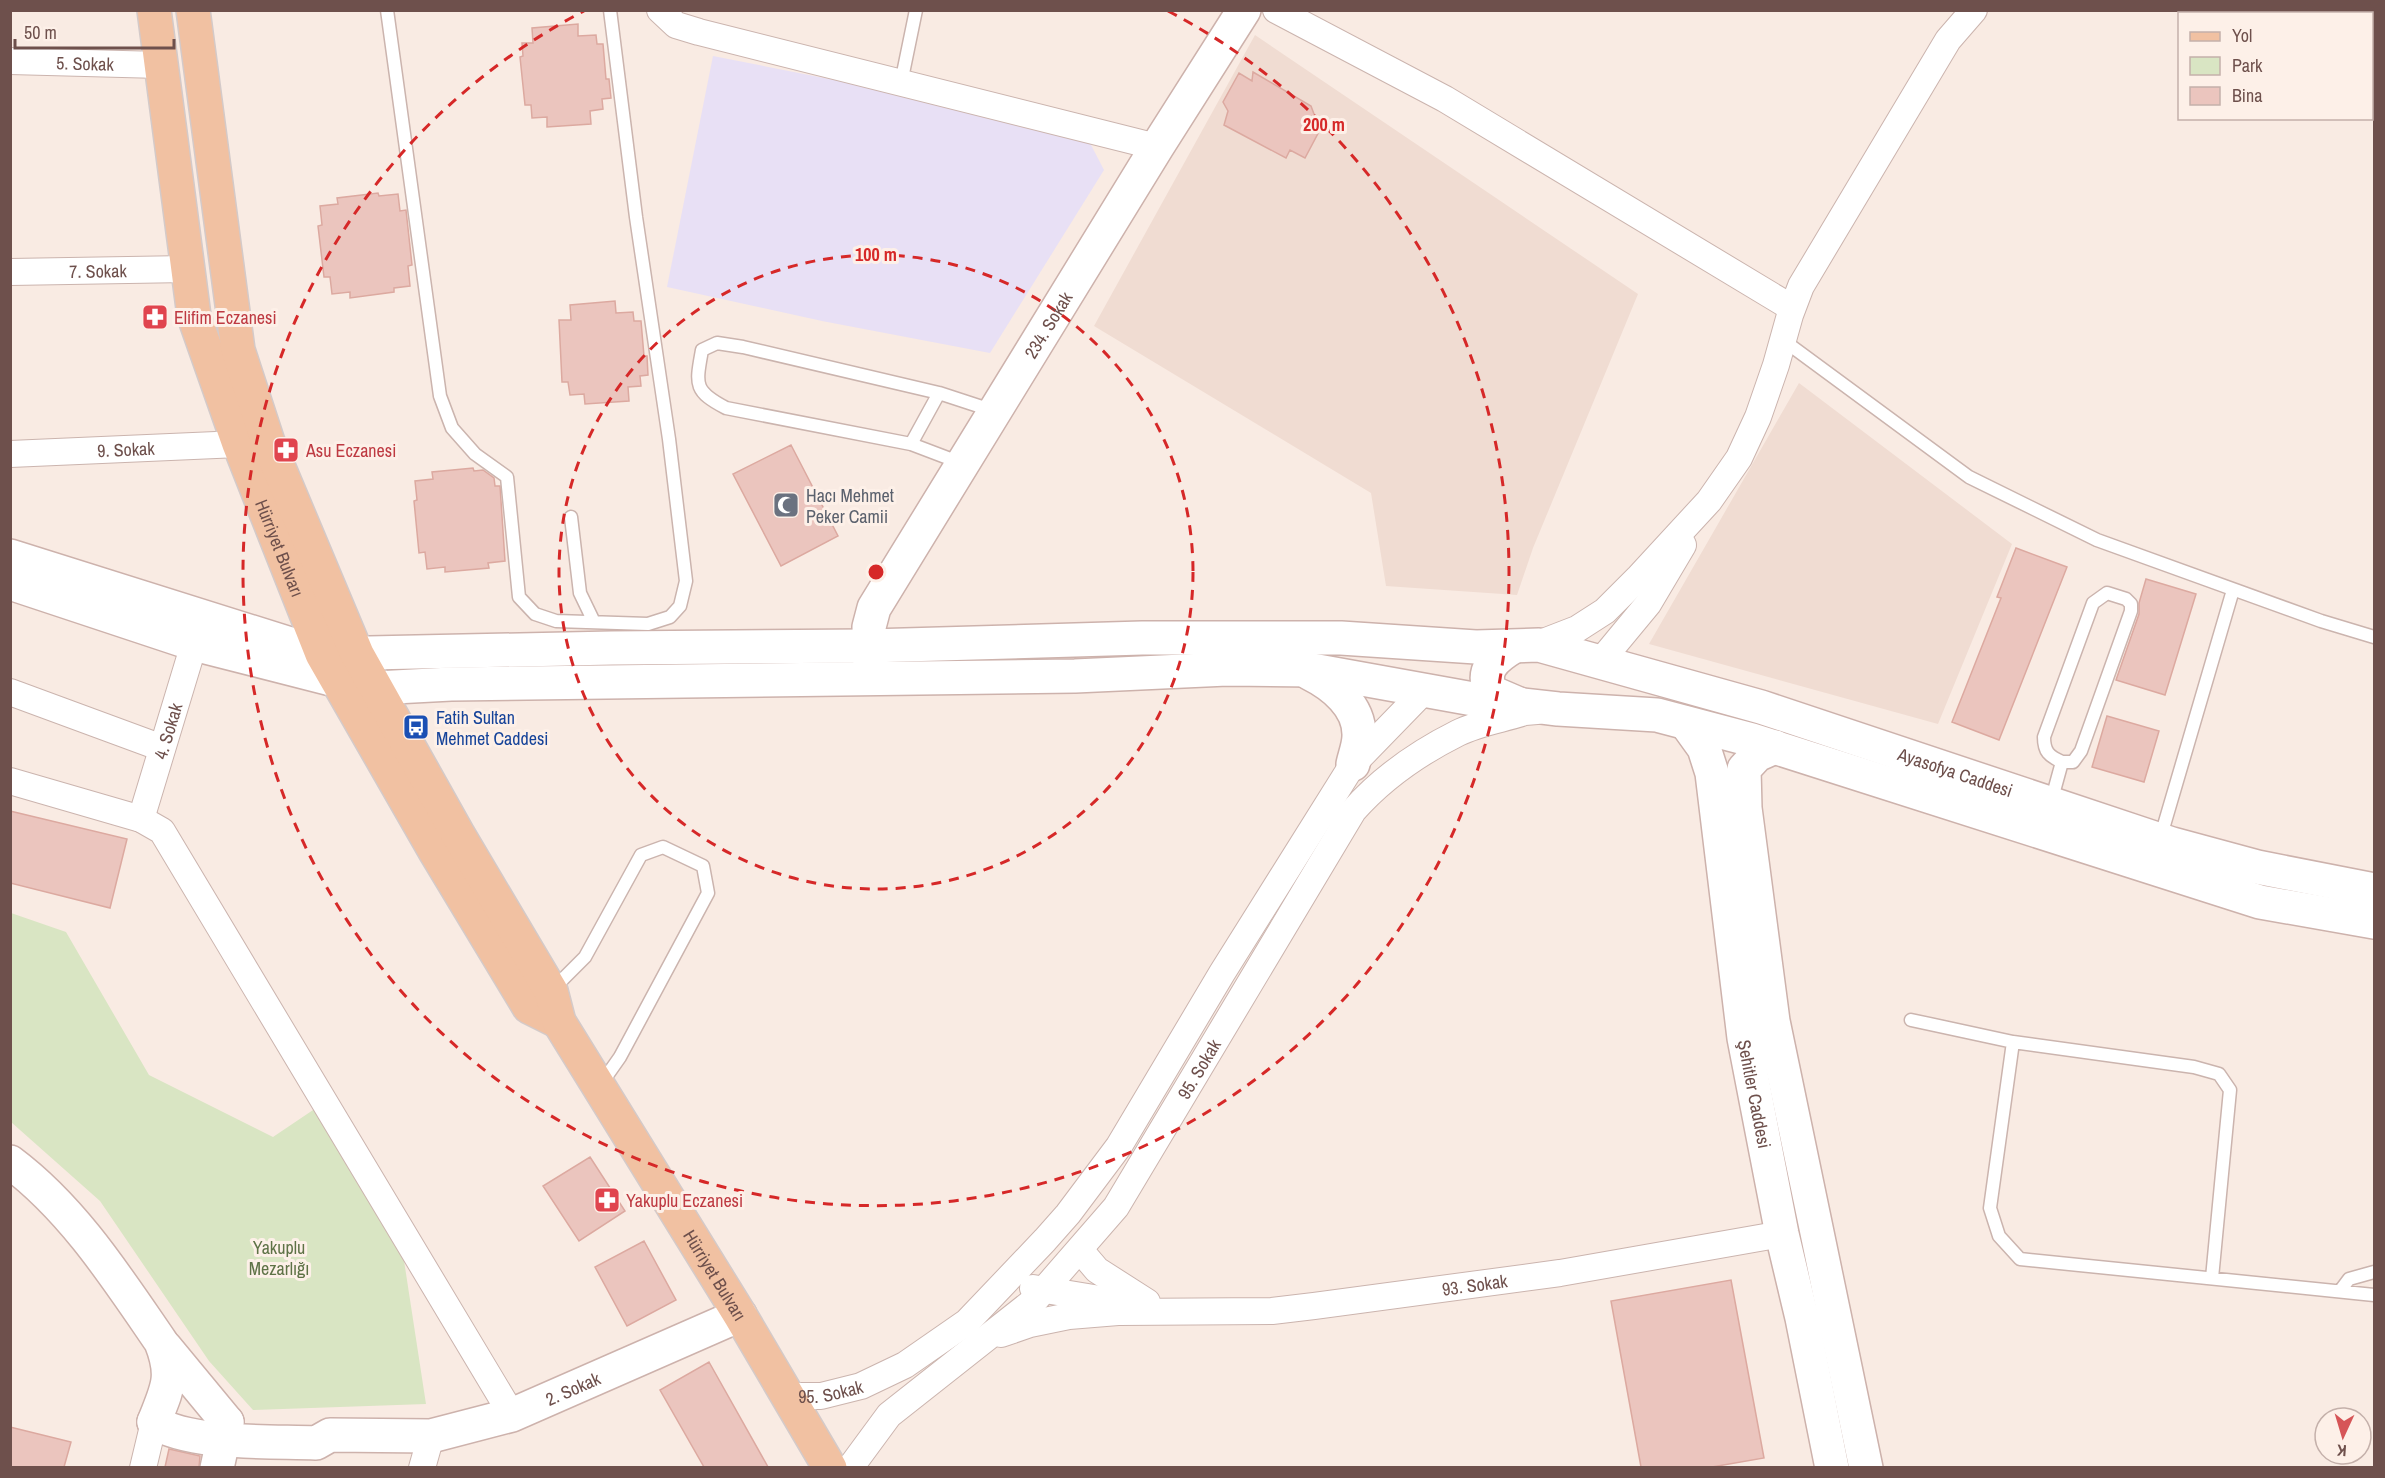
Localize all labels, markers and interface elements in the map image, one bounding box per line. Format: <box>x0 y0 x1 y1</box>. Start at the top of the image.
scale bar <box>15 12 174 50</box>
legend <box>2178 12 2373 120</box>
text: 50 m <box>24 20 57 45</box>
text: Yol <box>2232 23 2252 48</box>
street label: 5. Sokak <box>56 50 115 76</box>
text: Park <box>2232 53 2263 78</box>
text: Bina <box>2232 83 2262 108</box>
text: 200 m <box>1303 112 1345 137</box>
text: 100 m <box>855 242 897 267</box>
street label: 7. Sokak <box>69 258 128 283</box>
street label: 234. Sokak <box>1018 286 1078 363</box>
pharmacy icon: Elifim Eczanesi <box>140 302 170 332</box>
place label: Elifim Eczanesi <box>174 305 277 330</box>
street label: 9. Sokak <box>97 435 156 463</box>
pharmacy icon: Asu Eczanesi <box>271 435 301 465</box>
place label: Asu Eczanesi <box>305 438 396 463</box>
place label: Hacı Mehmet Peker Camii <box>806 483 894 529</box>
mosque icon: Hacı Mehmet Peker Camii <box>771 490 801 520</box>
street label: Hürriyet Bulvarı <box>250 496 311 600</box>
centre of rings <box>866 562 886 582</box>
street label: 4. Sokak <box>147 699 188 762</box>
place label: Fatih Sultan Mehmet Caddesi <box>436 705 548 751</box>
bus stop icon: Fatih Sultan Mehmet Caddesi <box>401 712 431 742</box>
street label: Ayasofya Caddesi <box>1894 741 2016 803</box>
street label: 95. Sokak <box>1171 1034 1227 1103</box>
street label: Şehitler Caddesi <box>1732 1038 1778 1150</box>
pharmacy icon: Yakuplu Eczanesi <box>592 1185 622 1215</box>
place label: Yakuplu Eczanesi <box>626 1188 743 1213</box>
street label: Hürriyet Bulvarı <box>678 1225 753 1325</box>
park label: Yakuplu Mezarlığı <box>249 1235 309 1281</box>
street label: 93. Sokak <box>1440 1268 1509 1301</box>
street label: 2. Sokak <box>541 1365 605 1411</box>
street label: 95. Sokak <box>798 1373 866 1409</box>
north arrow <box>2313 1406 2373 1466</box>
text: K <box>2336 1440 2347 1462</box>

